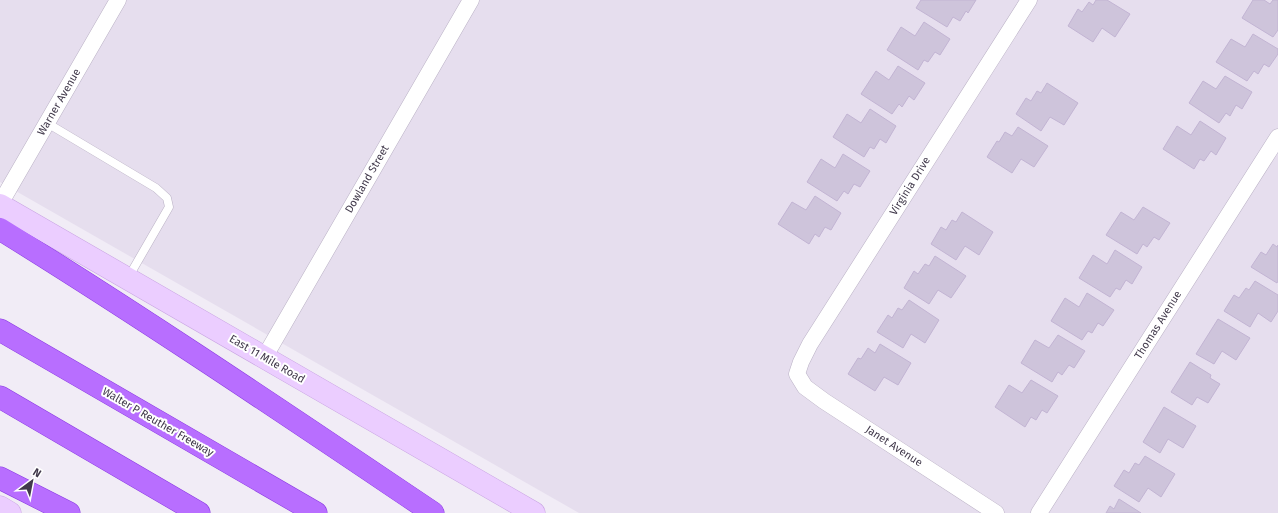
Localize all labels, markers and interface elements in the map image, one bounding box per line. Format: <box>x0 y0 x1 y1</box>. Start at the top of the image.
street label: Warner Avenue <box>35 66 83 138</box>
street label: Dowland Street <box>342 143 392 215</box>
street label: Virginia Drive <box>887 154 933 218</box>
street label: Thomas Avenue <box>1132 288 1184 362</box>
street label: East 11 Mile Road <box>227 332 307 386</box>
street label: Walter P Reuther Freeway <box>100 385 217 460</box>
street label: Janet Avenue <box>863 423 925 469</box>
north arrow <box>12 461 52 501</box>
text: N <box>30 465 44 480</box>

